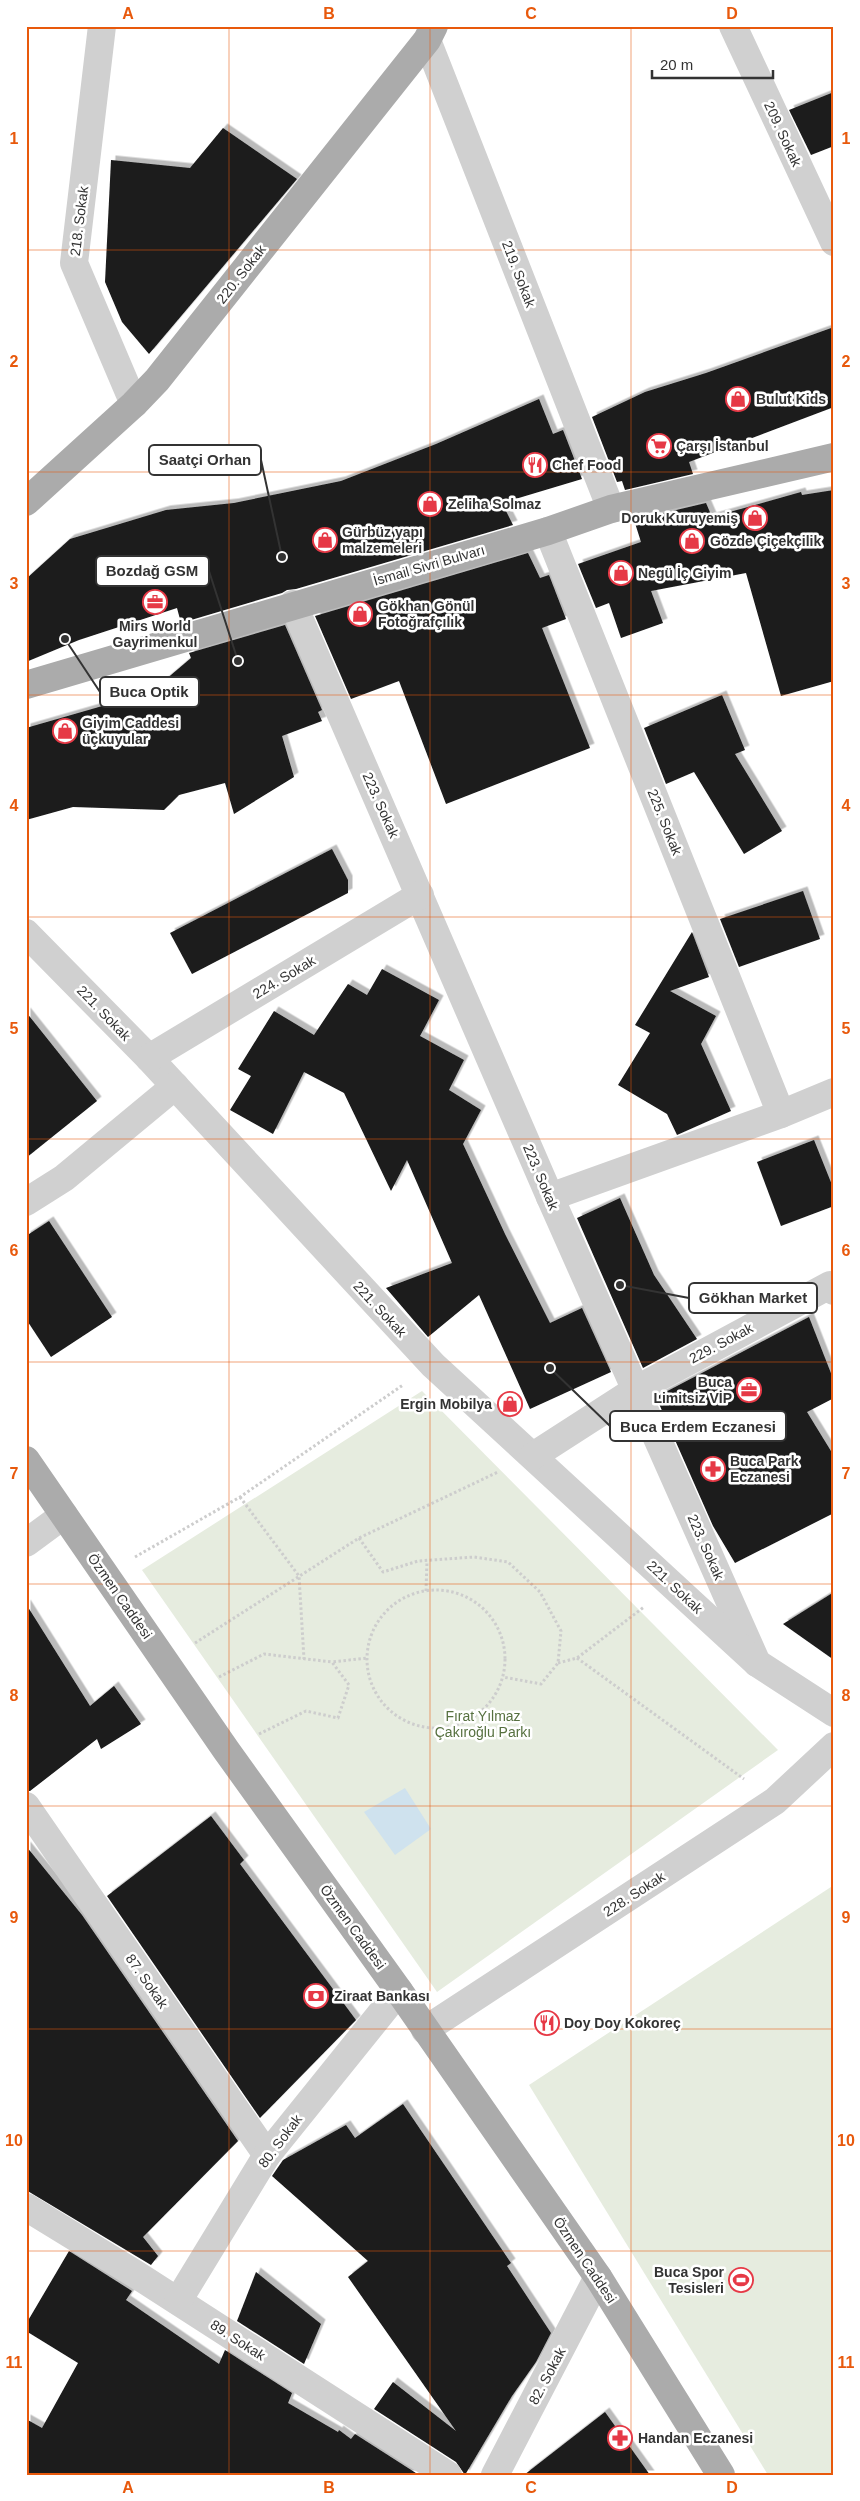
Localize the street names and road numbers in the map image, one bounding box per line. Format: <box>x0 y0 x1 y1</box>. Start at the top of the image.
street label: 209. Sokak <box>761 99 805 170</box>
street label: 218. Sokak <box>67 184 91 257</box>
street label: 219. Sokak <box>499 238 539 310</box>
street label: 220. Sokak <box>213 241 269 307</box>
street label: İsmail Sivri Bulvarı <box>371 540 487 589</box>
street label: 223. Sokak <box>359 770 403 841</box>
street label: 225. Sokak <box>644 787 686 858</box>
street label: 224. Sokak <box>250 952 319 1002</box>
street label: 221. Sokak <box>74 982 135 1044</box>
street label: 223. Sokak <box>520 1142 562 1213</box>
street label: 221. Sokak <box>350 1278 410 1341</box>
street label: 229. Sokak <box>686 1319 757 1367</box>
street label: 223. Sokak <box>684 1512 728 1583</box>
street label: Özmen Caddesi <box>85 1550 156 1642</box>
street label: 221. Sokak <box>644 1557 707 1617</box>
street label: 228. Sokak <box>600 1868 669 1920</box>
street label: Özmen Caddesi <box>317 1881 390 1972</box>
street label: 87. Sokak <box>123 1951 172 2012</box>
street label: 80. Sokak <box>255 2111 306 2171</box>
street label: Özmen Caddesi <box>550 2213 621 2306</box>
street label: 89. Sokak <box>208 2316 269 2364</box>
street label: 82. Sokak <box>525 2344 569 2407</box>

